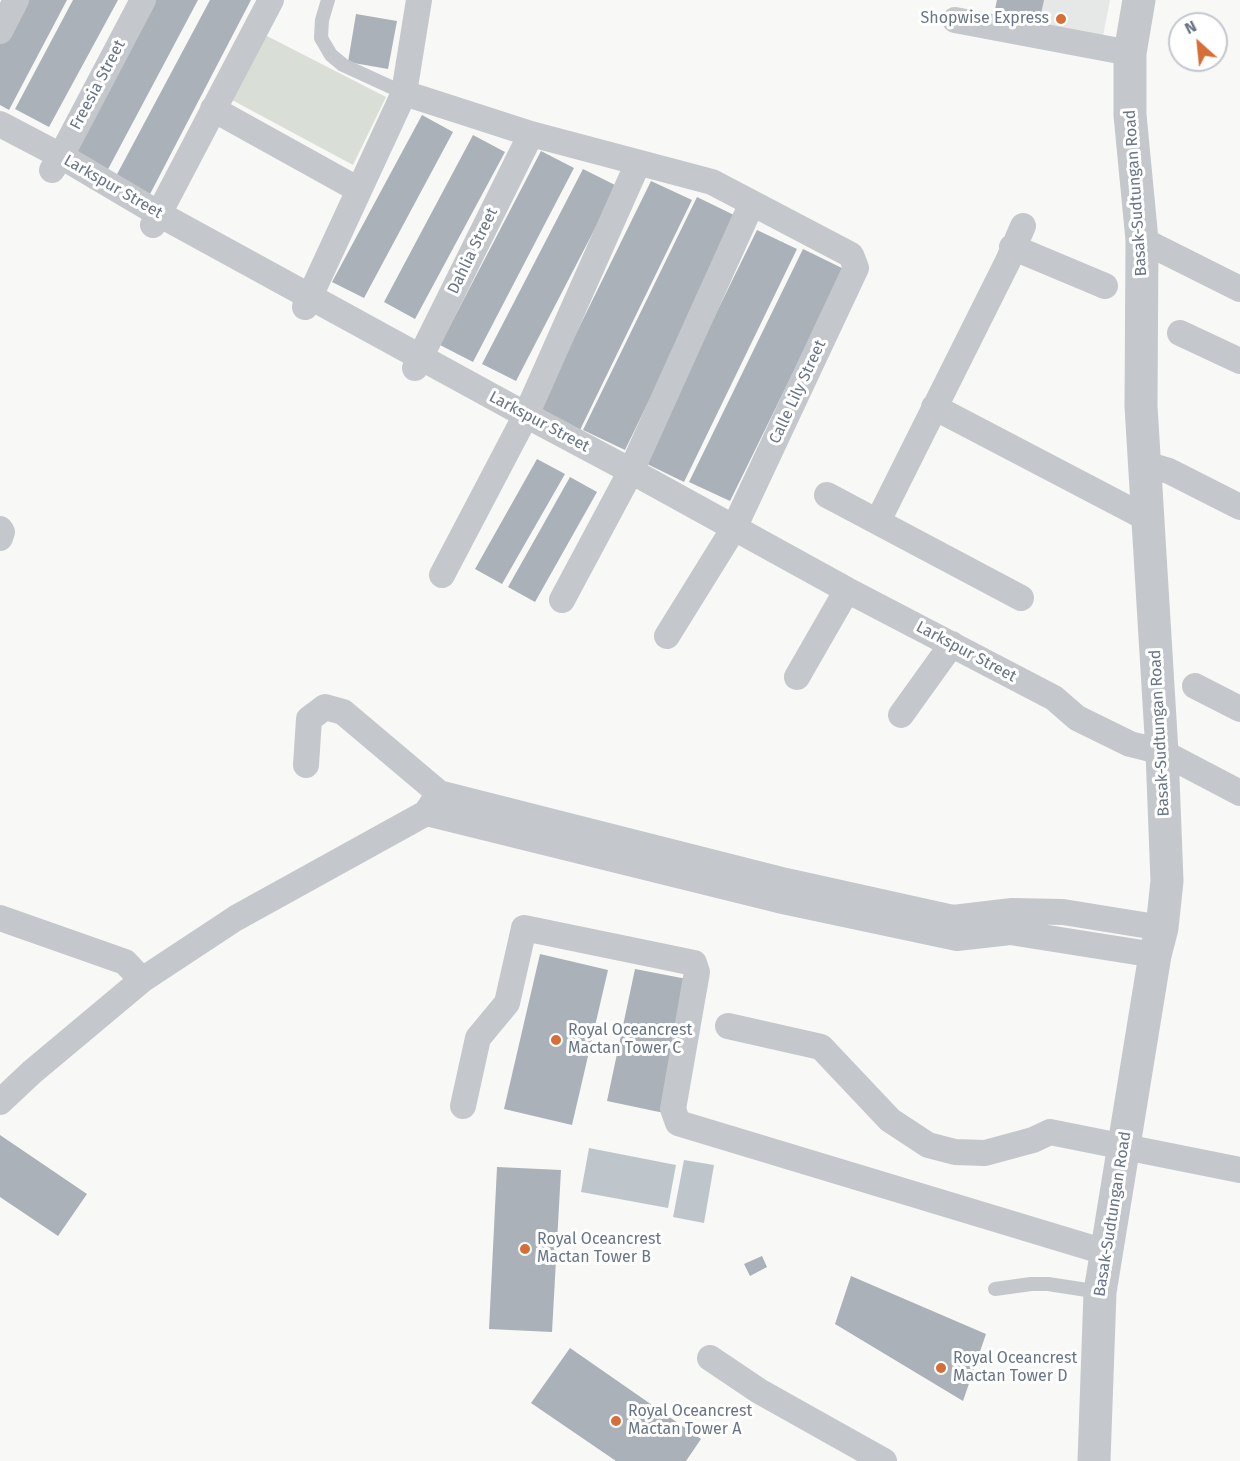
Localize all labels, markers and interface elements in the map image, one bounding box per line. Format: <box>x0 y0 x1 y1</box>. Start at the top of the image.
place label: Shopwise Express <box>921 9 1049 29</box>
marker: Shopwise Express <box>1054 12 1068 26</box>
north arrow <box>1168 12 1228 72</box>
text: N <box>1181 16 1200 38</box>
street label: Freesia Street <box>66 37 130 133</box>
street label: Basak-Sudtungan Road <box>1121 109 1151 277</box>
street label: Larkspur Street <box>60 151 166 223</box>
street label: Dahlia Street <box>444 205 502 297</box>
street label: Calle Lily Street <box>766 337 830 447</box>
street label: Larkspur Street <box>486 387 592 457</box>
street label: Larkspur Street <box>913 617 1019 687</box>
street label: Basak-Sudtungan Road <box>1146 649 1174 817</box>
place label: Royal Oceancrest Mactan Tower C <box>568 1021 692 1059</box>
marker: Royal Oceancrest Mactan Tower C <box>549 1033 563 1047</box>
street label: Basak-Sudtungan Road <box>1090 1130 1136 1298</box>
place label: Royal Oceancrest Mactan Tower B <box>537 1230 661 1268</box>
marker: Royal Oceancrest Mactan Tower B <box>518 1242 532 1256</box>
place label: Royal Oceancrest Mactan Tower D <box>953 1349 1077 1387</box>
marker: Royal Oceancrest Mactan Tower D <box>934 1361 948 1375</box>
place label: Royal Oceancrest Mactan Tower A <box>628 1402 752 1440</box>
marker: Royal Oceancrest Mactan Tower A <box>609 1414 623 1428</box>

